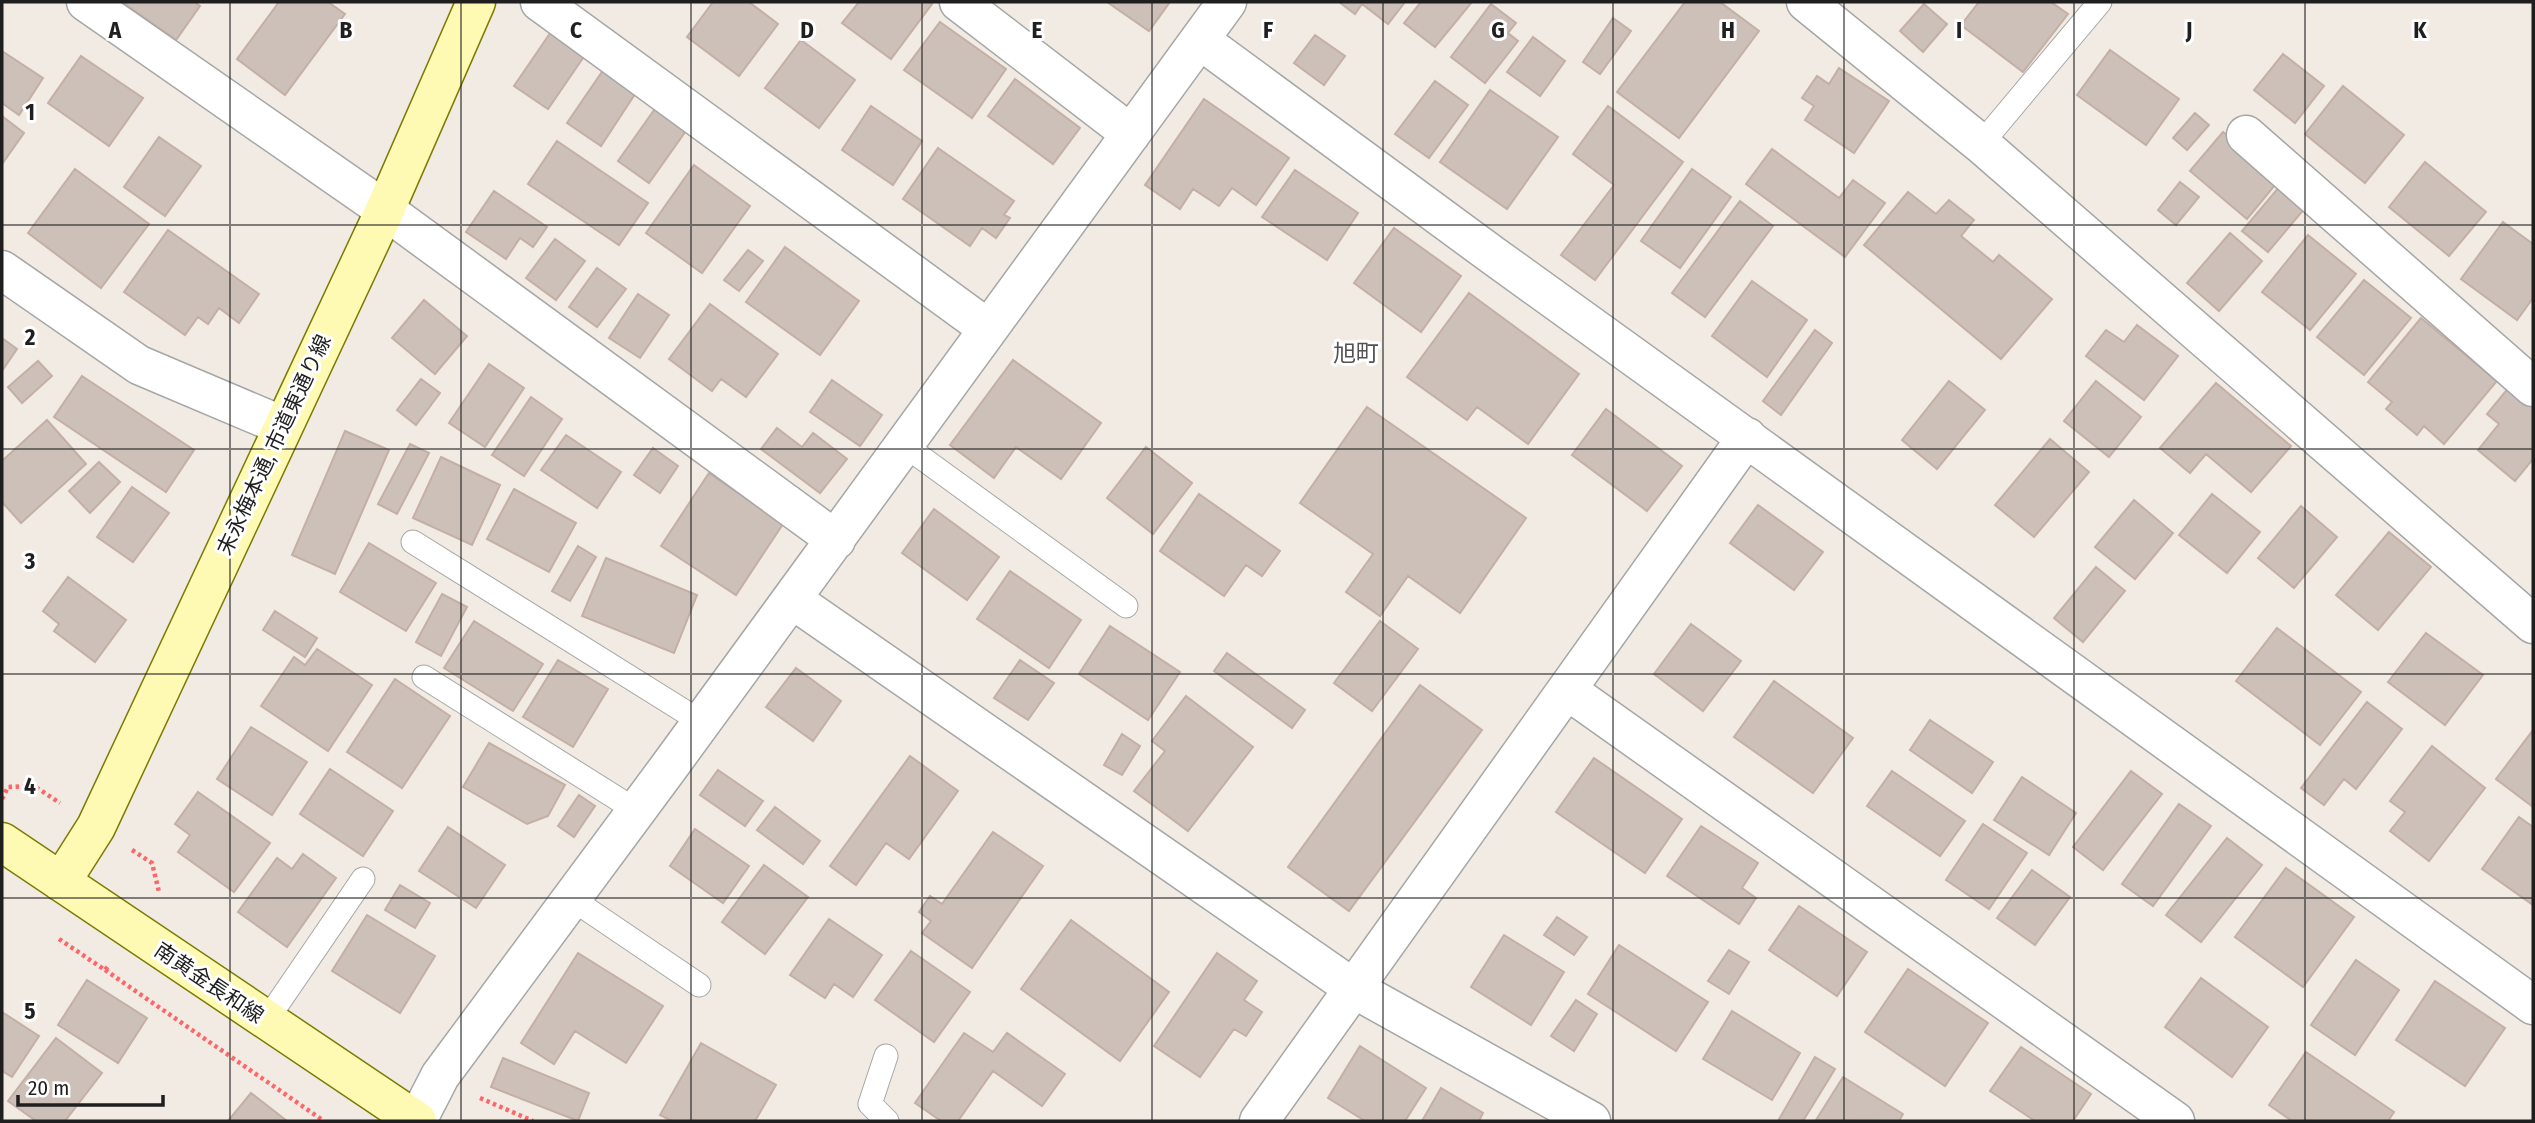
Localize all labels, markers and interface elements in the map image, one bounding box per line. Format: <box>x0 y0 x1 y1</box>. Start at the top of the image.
text: A <box>108 16 122 44</box>
text: B <box>340 16 353 44</box>
text: C <box>570 16 582 44</box>
text: D <box>800 16 814 44</box>
text: E <box>1032 16 1043 44</box>
text: F <box>1263 16 1273 44</box>
text: G <box>1491 16 1505 44</box>
text: H <box>1721 16 1735 44</box>
text: I <box>1956 16 1962 44</box>
text: J <box>2185 16 2192 44</box>
text: K <box>2413 16 2427 44</box>
text: 1 <box>25 98 35 126</box>
text: 2 <box>24 323 36 351</box>
street label: 末永梅本通, 市道東通り線 <box>211 331 337 559</box>
district label: 旭町 <box>1333 339 1379 367</box>
text: 3 <box>24 547 36 575</box>
text: 4 <box>24 772 36 800</box>
street label: 南黄金長和線 <box>150 937 268 1029</box>
text: 5 <box>24 997 36 1025</box>
scale bar <box>18 1064 163 1108</box>
text: 20 m <box>28 1075 69 1101</box>

